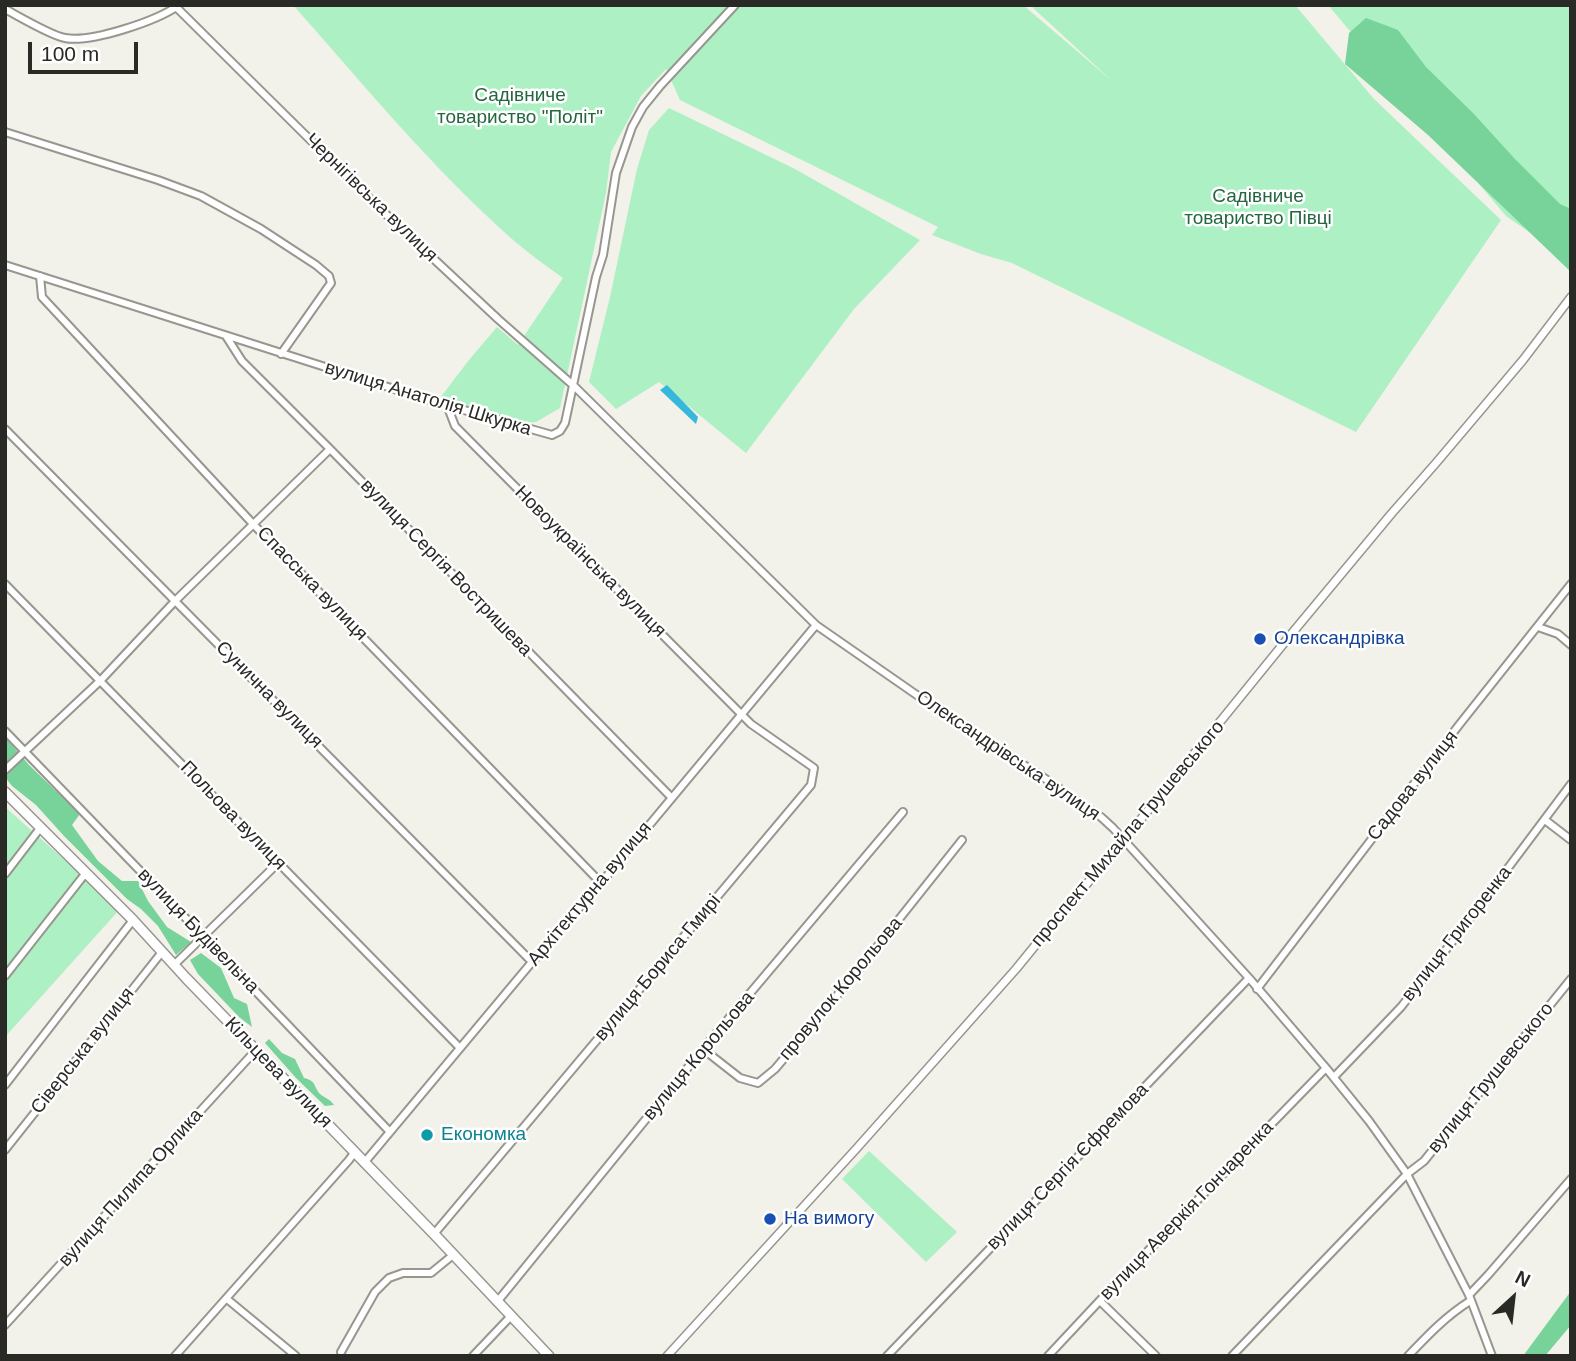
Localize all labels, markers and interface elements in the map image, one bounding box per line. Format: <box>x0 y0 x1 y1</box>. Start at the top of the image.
scale bar <box>32 28 142 72</box>
text: 100 m <box>41 42 99 65</box>
park label: Садівниче товариство "Політ" <box>437 85 603 129</box>
street label: Чернігівська вулиця <box>300 129 442 267</box>
park label: Садівниче товариство Півці <box>1184 186 1332 230</box>
street label: вулиця Анатолія Шкурка <box>322 357 534 441</box>
street label: вулиця Сергія Востришева <box>355 475 537 661</box>
street label: Новоукраїнська вулиця <box>510 482 670 642</box>
street label: Спасська вулиця <box>252 522 372 646</box>
place label: Олександрівка <box>1274 628 1405 650</box>
marker: Олександрівка <box>1252 631 1268 647</box>
street label: Сунична вулиця <box>211 637 327 753</box>
street label: Олександрівська вулиця <box>912 686 1104 826</box>
street label: проспект Михайла Грушевського <box>1027 716 1229 952</box>
street label: Садова вулиця <box>1363 726 1463 846</box>
street label: Польова вулиця <box>175 757 291 875</box>
street label: Архітектурна вулиця <box>523 817 657 971</box>
street label: вулиця Григоренка <box>1397 862 1517 1006</box>
street label: вулиця Будівельна <box>132 864 264 998</box>
street label: вулиця Бориса Гмирі <box>590 890 726 1046</box>
street label: провулок Корольова <box>774 913 908 1065</box>
street label: Сіверська вулиця <box>26 983 140 1119</box>
street label: вулиця Корольова <box>638 987 760 1125</box>
street label: вулиця Грушевського <box>1423 998 1559 1158</box>
street label: Кільцева вулиця <box>219 1013 337 1133</box>
street label: вулиця Сергія Єфремова <box>982 1079 1154 1255</box>
street label: вулиця Пилипа Орлика <box>54 1104 208 1272</box>
street label: вулиця Аверкія Гончаренка <box>1095 1117 1279 1305</box>
place label: Економка <box>441 1124 526 1146</box>
marker: Економка <box>419 1127 435 1143</box>
place label: На вимогу <box>784 1208 874 1230</box>
marker: На вимогу <box>762 1211 778 1227</box>
north arrow <box>1478 1263 1548 1333</box>
text: N <box>1512 1266 1534 1291</box>

